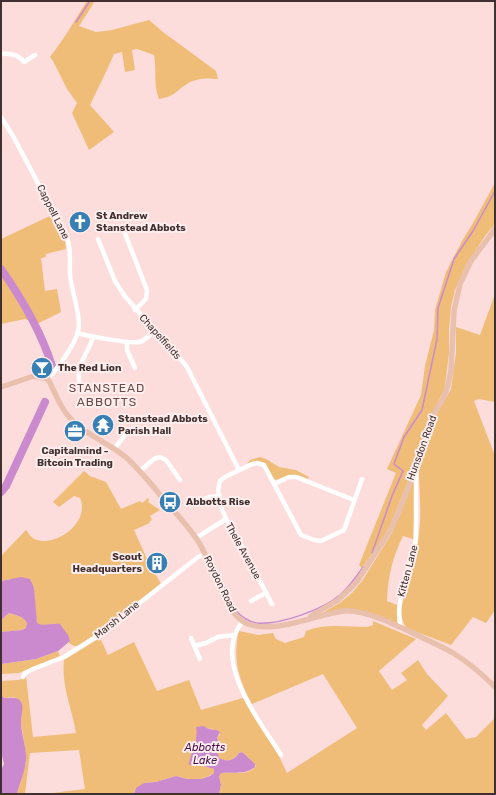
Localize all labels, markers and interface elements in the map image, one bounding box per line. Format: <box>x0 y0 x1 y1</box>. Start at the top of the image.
street label: Cappell Lane <box>34 183 72 242</box>
church icon: St Andrew Stanstead Abbots <box>67 209 93 235</box>
place label: St Andrew Stanstead Abbots <box>96 210 186 234</box>
street label: Chapelfields <box>137 312 183 362</box>
bar icon: The Red Lion <box>29 355 55 381</box>
place label: The Red Lion <box>58 362 121 374</box>
district label: STANSTEAD ABBOTTS <box>69 381 145 409</box>
temple icon: Stanstead Abbots Parish Hall <box>90 412 116 438</box>
place label: Stanstead Abbots Parish Hall <box>118 413 208 437</box>
street label: Hunsdon Road <box>405 414 439 482</box>
office icon: Capitalmind - Bitcoin Trading <box>62 418 88 444</box>
place label: Capitalmind - Bitcoin Trading <box>37 445 113 469</box>
bus stop icon: Abbotts Rise <box>157 489 183 515</box>
place label: Abbotts Rise <box>186 496 250 508</box>
street label: Thele Avenue <box>223 521 264 582</box>
street label: Kitten Lane <box>395 543 421 598</box>
building icon: Scout Headquarters <box>144 550 170 576</box>
place label: Scout Headquarters <box>73 551 142 575</box>
street label: Roydon Road <box>201 554 239 614</box>
street label: Marsh Lane <box>92 598 142 641</box>
water label: Abbotts Lake <box>184 741 226 767</box>

